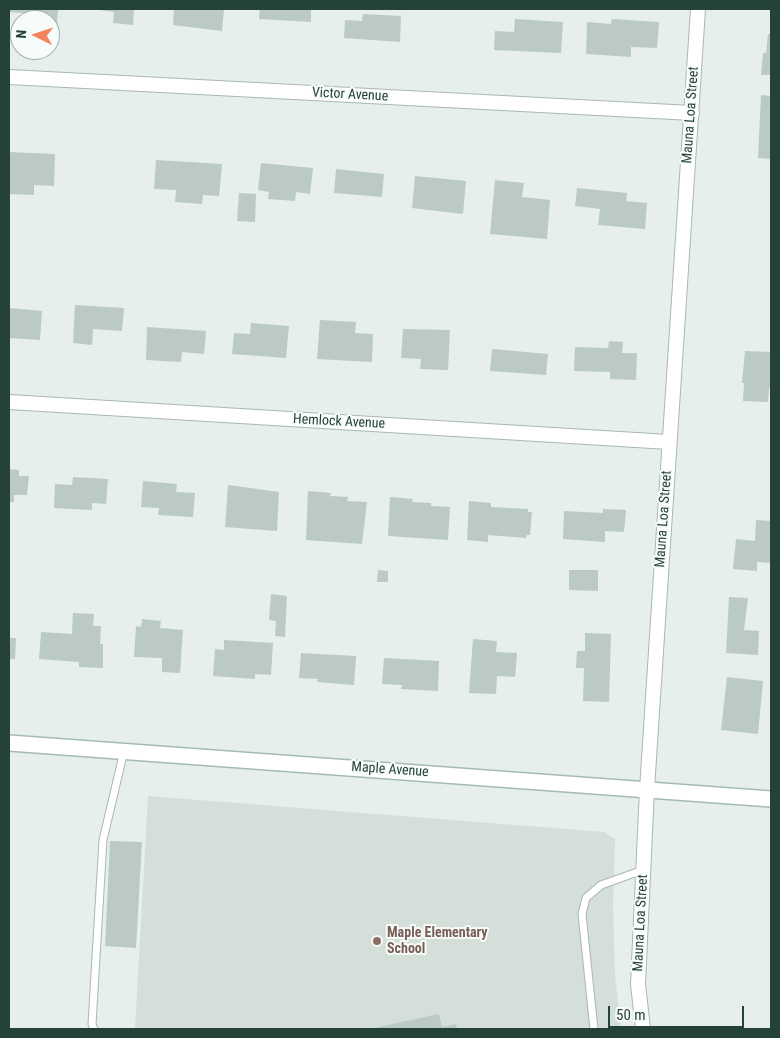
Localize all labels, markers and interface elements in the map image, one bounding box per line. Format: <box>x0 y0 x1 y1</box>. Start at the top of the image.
north arrow <box>10 10 60 60</box>
text: N <box>13 29 29 39</box>
street label: Mauna Loa Street <box>679 66 703 164</box>
street label: Victor Avenue <box>311 85 389 105</box>
street label: Hemlock Avenue <box>292 411 386 433</box>
street label: Mauna Loa Street <box>652 470 676 568</box>
street label: Maple Avenue <box>351 759 429 781</box>
street label: Mauna Loa Street <box>630 874 652 972</box>
place label: Maple Elementary School <box>387 925 488 958</box>
marker: Maple Elementary School <box>371 935 383 947</box>
scale bar <box>610 996 746 1028</box>
text: 50 m <box>616 1006 646 1024</box>

